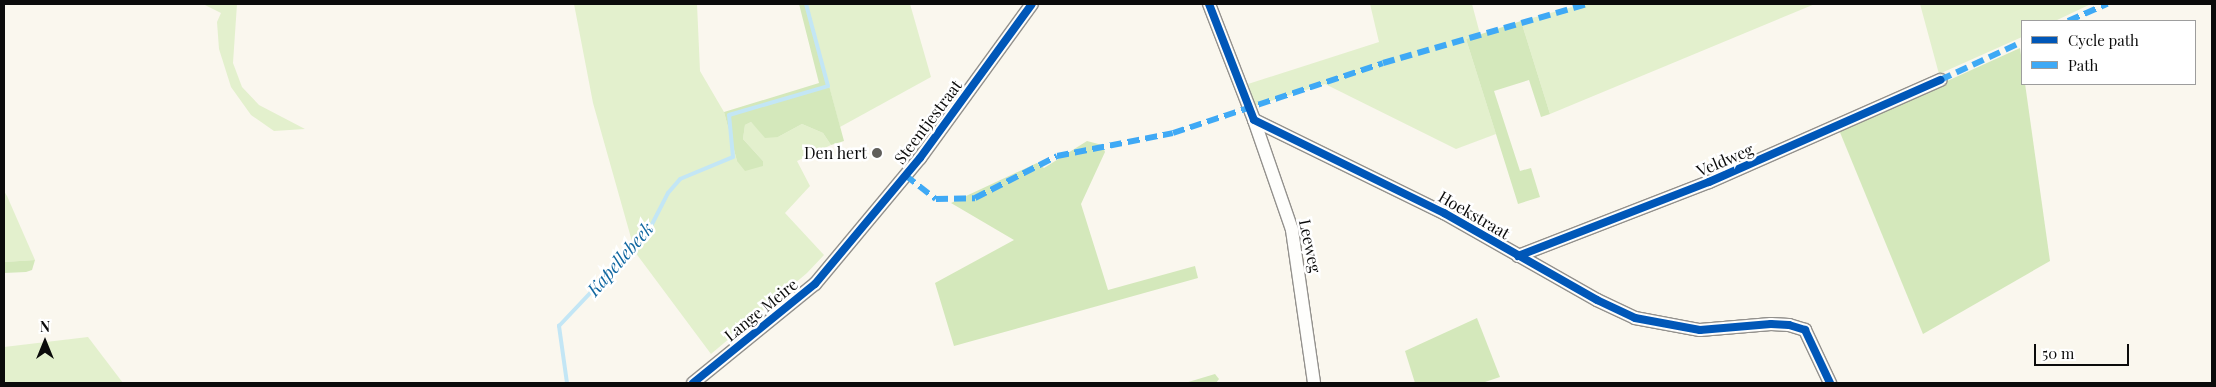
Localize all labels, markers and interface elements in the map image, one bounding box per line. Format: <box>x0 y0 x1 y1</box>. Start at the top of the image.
legend <box>2021 20 2196 85</box>
text: Cycle path <box>2068 30 2139 50</box>
text: Path <box>2068 55 2098 75</box>
street label: Steentjestraat <box>890 76 966 168</box>
street label: Veldweg <box>1694 140 1756 180</box>
place label: Den hert <box>804 143 867 163</box>
marker: Den hert <box>871 147 883 159</box>
street label: Hoekstraat <box>1435 187 1513 243</box>
street label: Leeweg <box>1295 217 1325 275</box>
water label: Kapellebeek <box>582 218 658 300</box>
street label: Lange Meire <box>721 275 801 345</box>
north arrow <box>20 317 70 367</box>
text: N <box>40 317 50 336</box>
scale bar <box>2036 334 2131 366</box>
text: 50 m <box>2042 343 2074 363</box>

